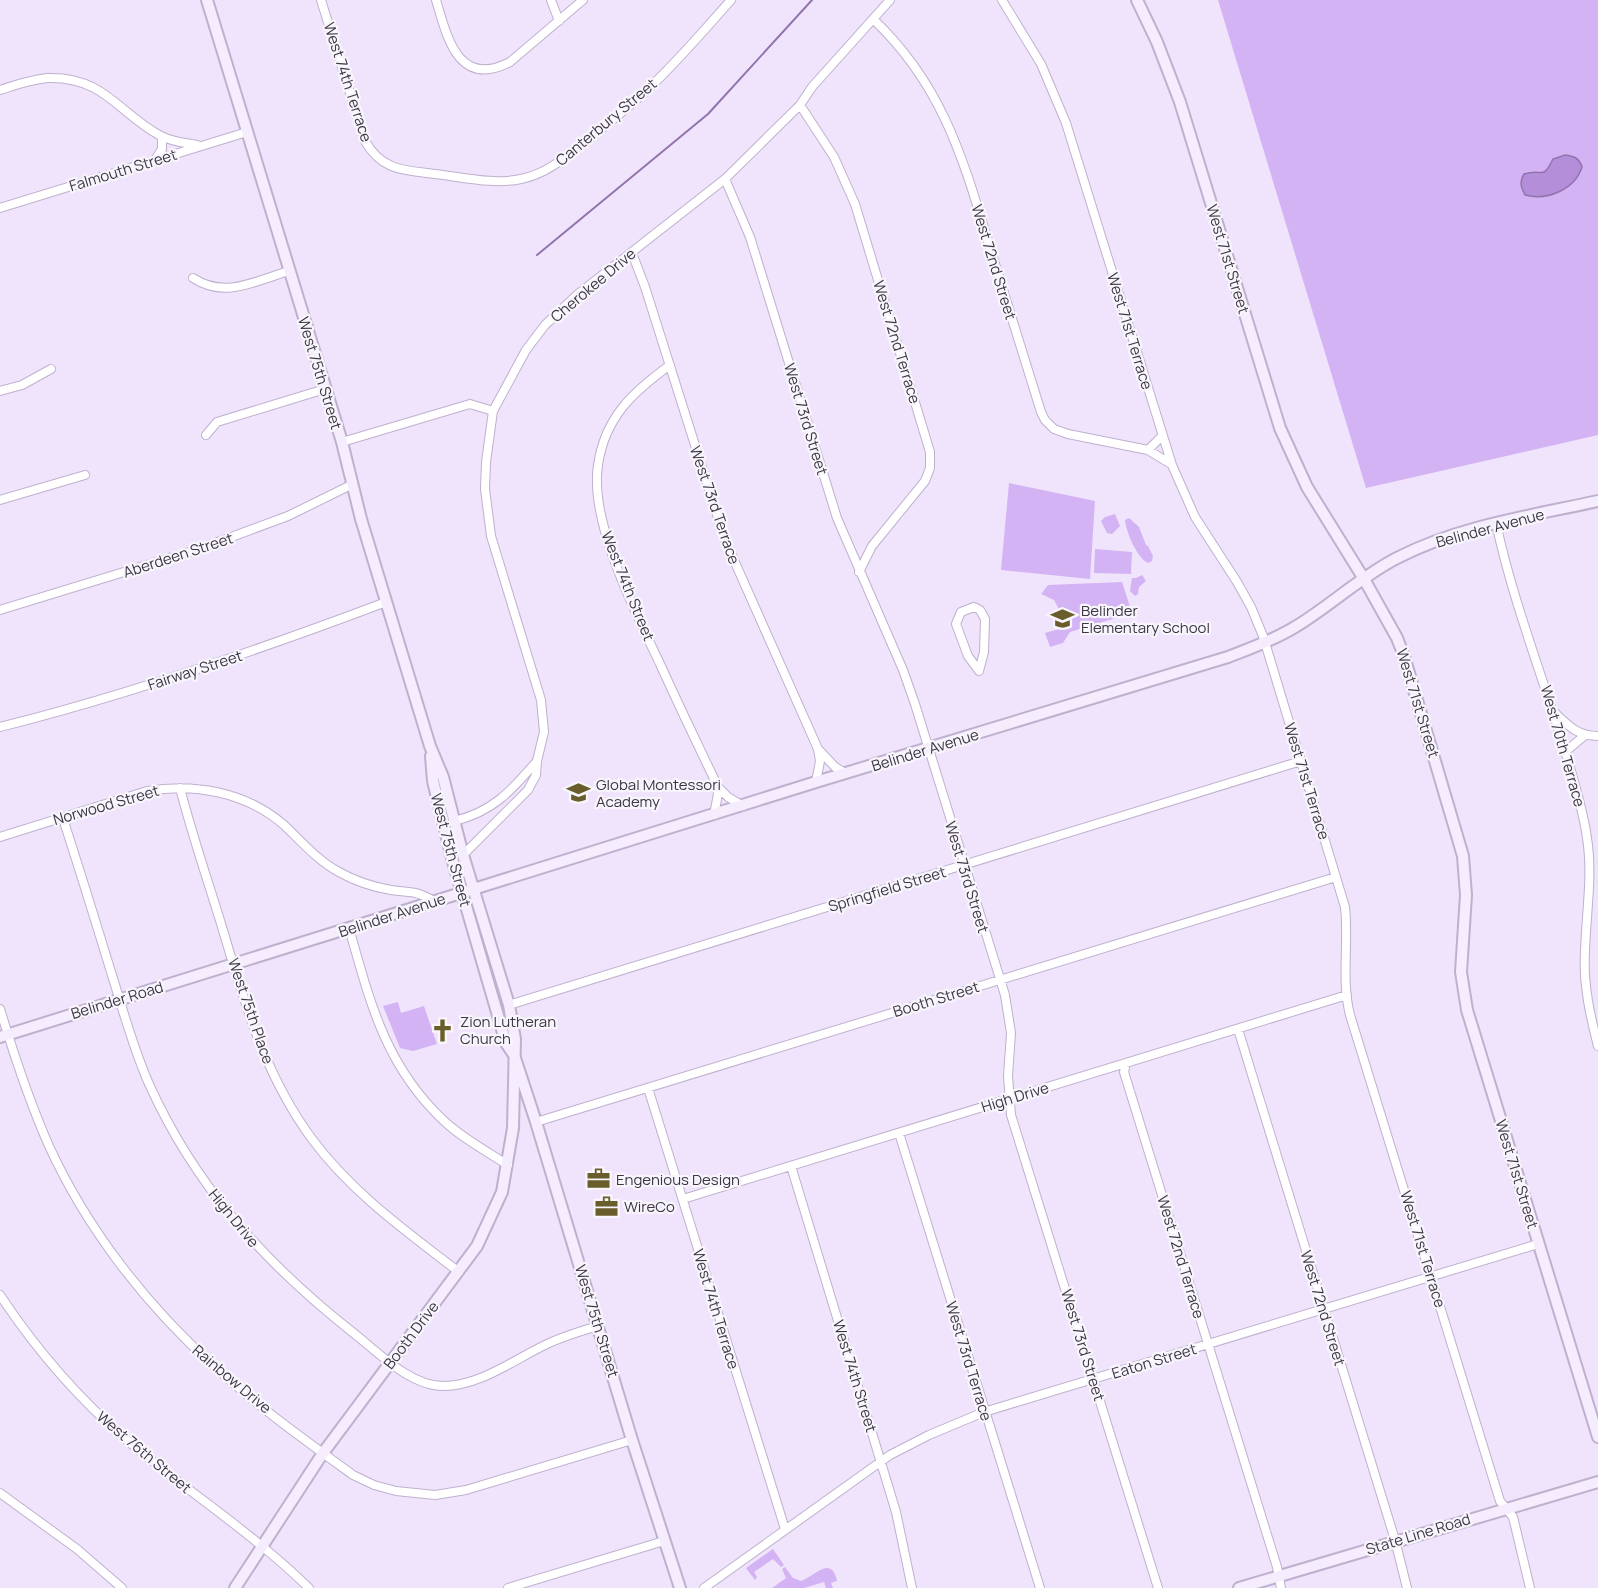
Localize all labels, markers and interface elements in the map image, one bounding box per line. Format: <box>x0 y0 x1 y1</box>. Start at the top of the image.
street label: West 74th Terrace <box>319 19 377 145</box>
street label: Canterbury Street <box>551 73 661 171</box>
street label: Falmouth Street <box>67 144 179 196</box>
street label: West 72nd Street <box>966 202 1022 322</box>
street label: West 71st Street <box>1201 202 1255 316</box>
street label: Cherokee Drive <box>546 243 640 327</box>
street label: West 71st Terrace <box>1102 270 1158 392</box>
street label: West 72nd Terrace <box>868 278 926 406</box>
street label: West 75th Street <box>293 314 347 432</box>
street label: West 73rd Street <box>779 361 833 477</box>
street label: West 73rd Terrace <box>685 443 745 567</box>
street label: Belinder Avenue <box>1434 503 1547 553</box>
street label: Aberdeen Street <box>120 527 236 583</box>
street label: West 74th Street <box>596 528 660 644</box>
place label: Belinder Elementary School <box>1081 600 1210 638</box>
school or university icon: Belinder Elementary School <box>1050 606 1076 632</box>
street label: Fairway Street <box>145 645 245 695</box>
street label: West 71st Street <box>1391 646 1445 760</box>
street label: West 70th Terrace <box>1536 683 1590 809</box>
street label: West 71st Terrace <box>1279 720 1335 842</box>
street label: Belinder Avenue <box>869 724 981 776</box>
place label: Global Montessori Academy <box>596 774 721 812</box>
street label: Norwood Street <box>50 780 162 830</box>
school or university icon: Global Montessori Academy <box>565 780 591 806</box>
street label: West 75th Street <box>426 791 476 909</box>
street label: West 73rd Street <box>940 819 994 935</box>
street label: Springfield Street <box>826 861 948 917</box>
street label: Belinder Avenue <box>336 888 448 942</box>
street label: West 75th Place <box>223 955 279 1067</box>
street label: Belinder Road <box>68 976 166 1024</box>
street label: Booth Street <box>890 976 982 1022</box>
place label: Zion Lutheran Church <box>460 1011 556 1049</box>
church icon: Zion Lutheran Church <box>429 1017 455 1043</box>
street label: High Drive <box>979 1077 1052 1117</box>
street label: West 71st Street <box>1490 1117 1544 1231</box>
office icon: Engenious Design <box>585 1166 611 1192</box>
place label: Engenious Design <box>616 1169 740 1190</box>
street label: High Drive <box>204 1184 264 1252</box>
street label: West 71st Terrace <box>1395 1188 1451 1310</box>
office icon: WireCo <box>593 1193 619 1219</box>
street label: West 72nd Terrace <box>1152 1193 1210 1321</box>
place label: WireCo <box>624 1196 675 1217</box>
street label: West 74th Terrace <box>688 1246 744 1372</box>
street label: West 72nd Street <box>1295 1248 1351 1368</box>
street label: West 75th Street <box>570 1262 624 1380</box>
street label: West 73rd Street <box>1056 1287 1110 1403</box>
street label: Booth Drive <box>379 1297 444 1373</box>
street label: West 73rd Terrace <box>941 1299 997 1424</box>
street label: West 74th Street <box>828 1317 882 1435</box>
street label: Eaton Street <box>1109 1338 1199 1384</box>
street label: Rainbow Drive <box>188 1340 276 1418</box>
street label: West 76th Street <box>92 1406 196 1498</box>
street label: State Line Road <box>1363 1508 1473 1560</box>

